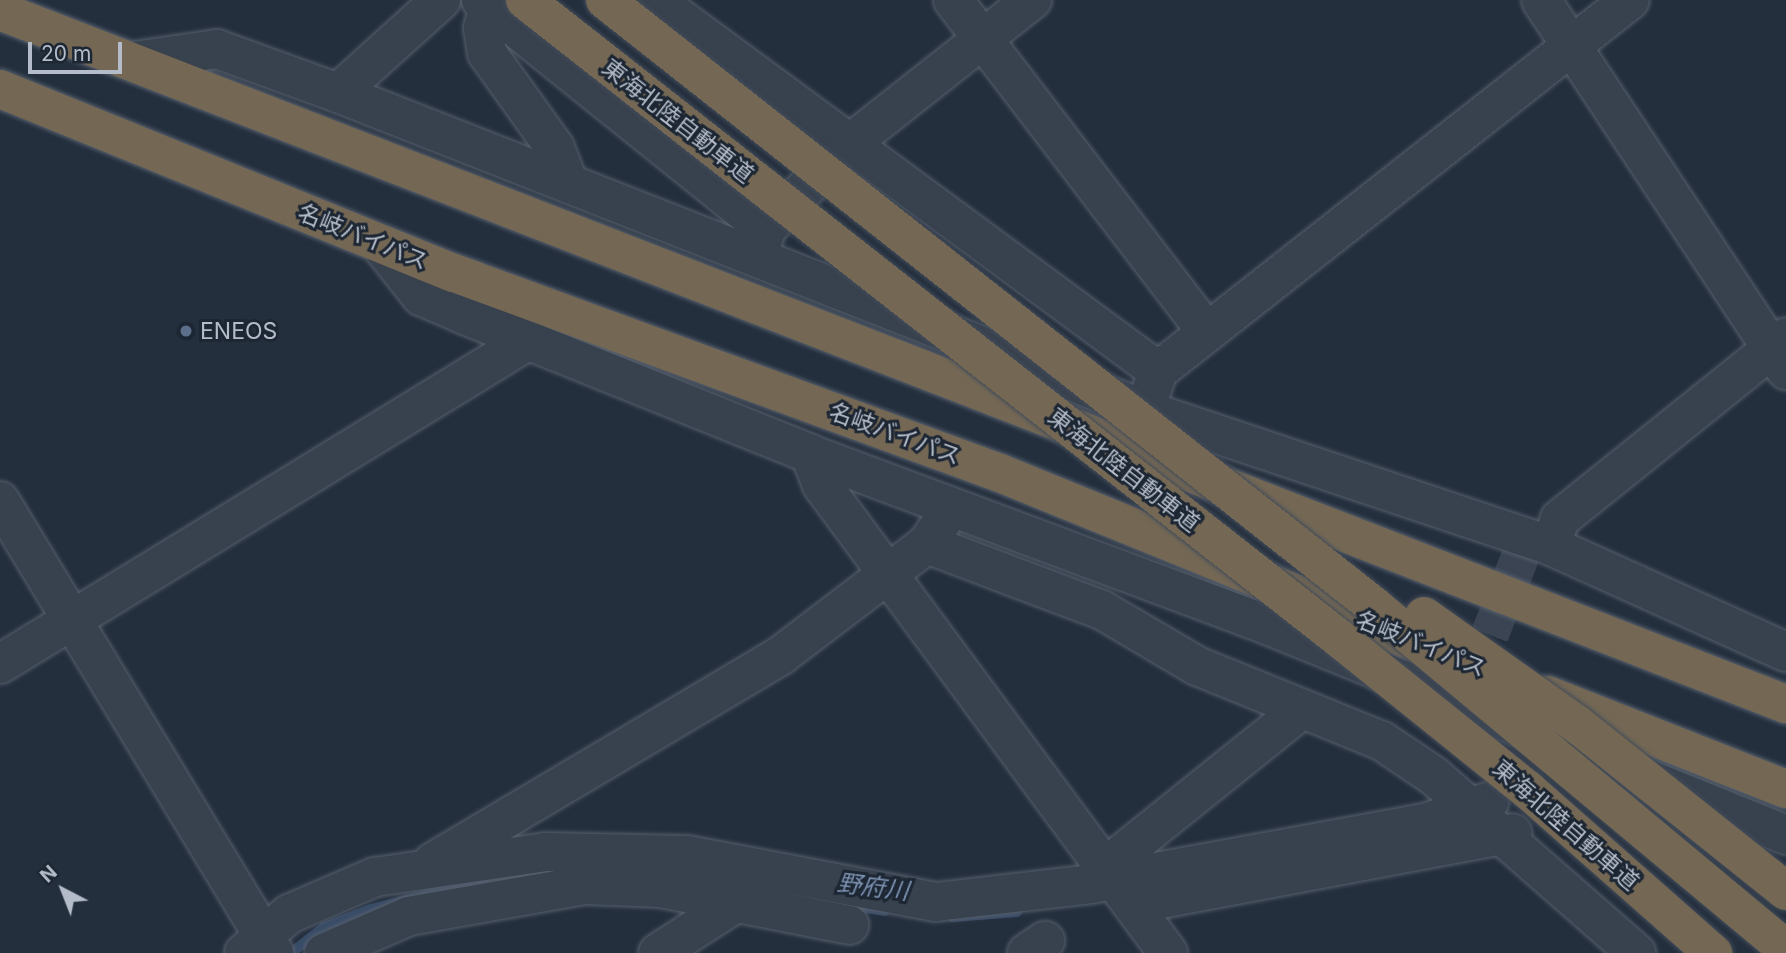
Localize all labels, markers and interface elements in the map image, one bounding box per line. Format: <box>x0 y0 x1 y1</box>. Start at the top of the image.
scale bar <box>32 28 126 72</box>
text: 20 m <box>41 41 91 66</box>
street label: 東海北陸自動車道 <box>597 53 759 189</box>
street label: 名岐バイパス <box>294 198 432 276</box>
place label: ENEOS <box>200 317 277 345</box>
marker: ENEOS <box>178 323 194 339</box>
street label: 名岐バイパス <box>825 397 965 471</box>
street label: 東海北陸自動車道 <box>1043 402 1205 538</box>
street label: 名岐バイパス <box>1352 605 1490 683</box>
street label: 東海北陸自動車道 <box>1488 754 1644 896</box>
north arrow <box>28 855 98 925</box>
text: N <box>36 861 62 887</box>
water label: 野府川 <box>836 868 910 906</box>

